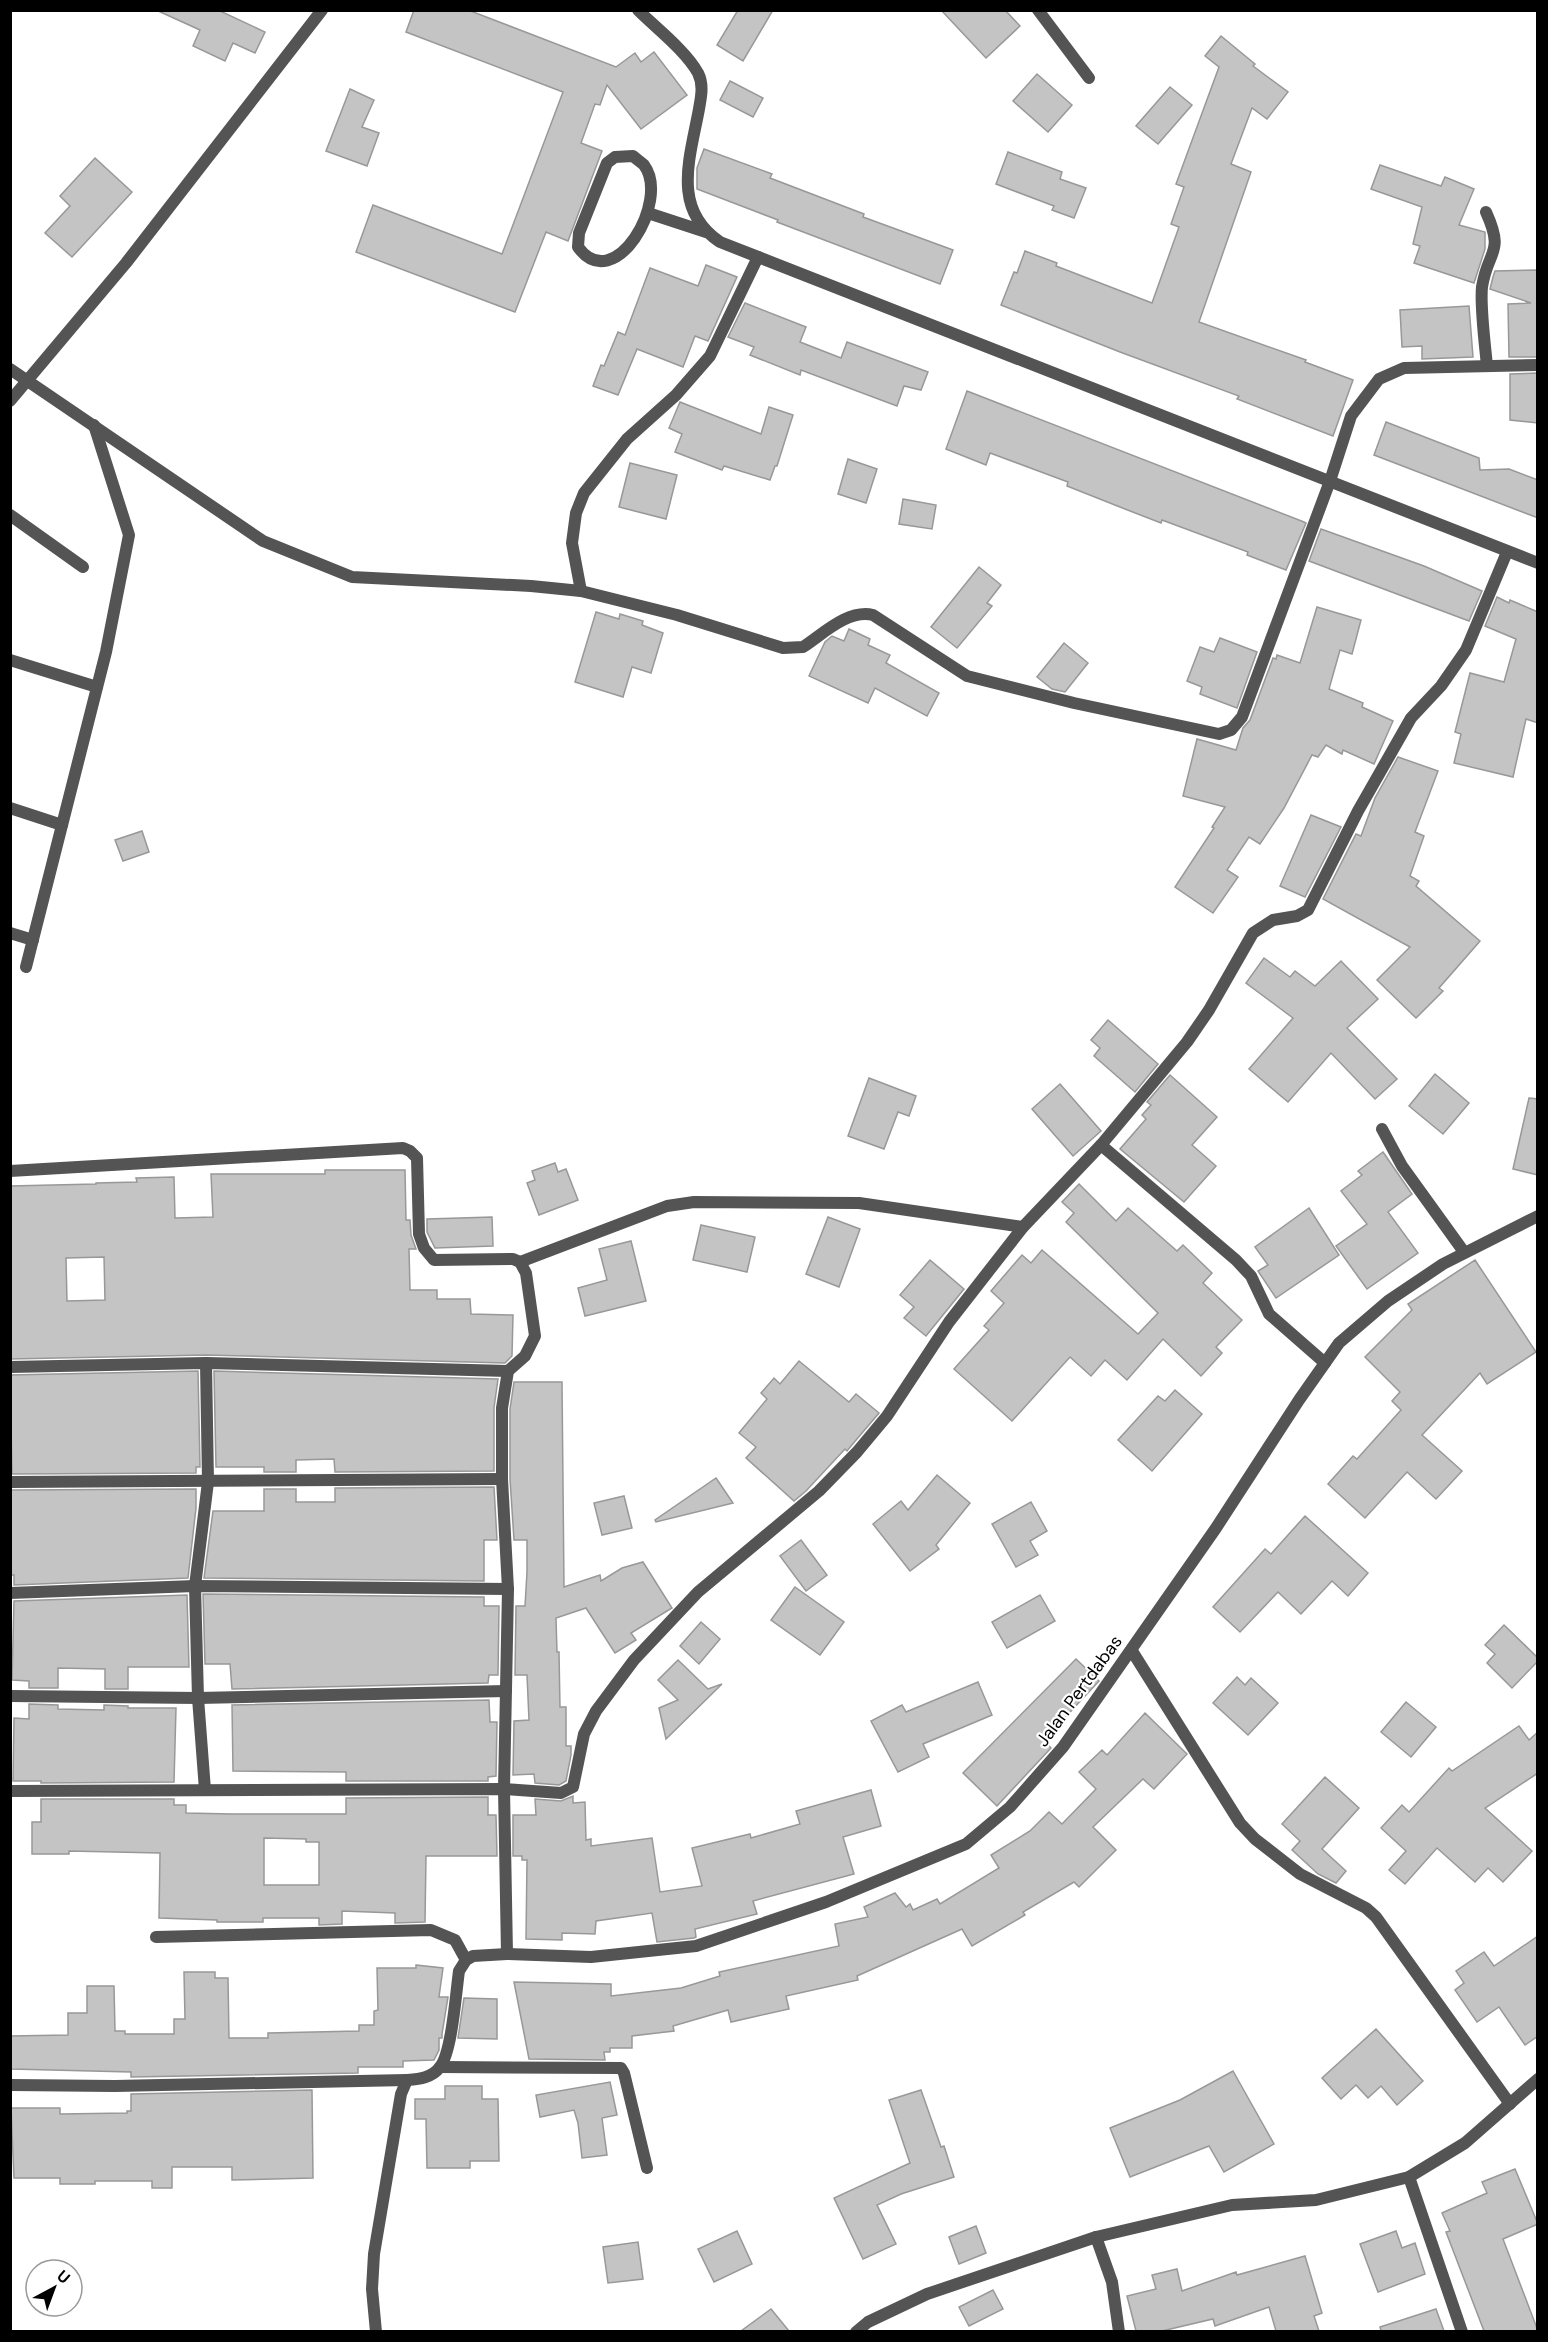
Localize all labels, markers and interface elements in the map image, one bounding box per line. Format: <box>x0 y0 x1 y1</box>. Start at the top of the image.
street label: Jalan Pertdabas <box>1030 1630 1128 1752</box>
north arrow <box>24 2258 84 2318</box>
text: U <box>52 2266 75 2289</box>

